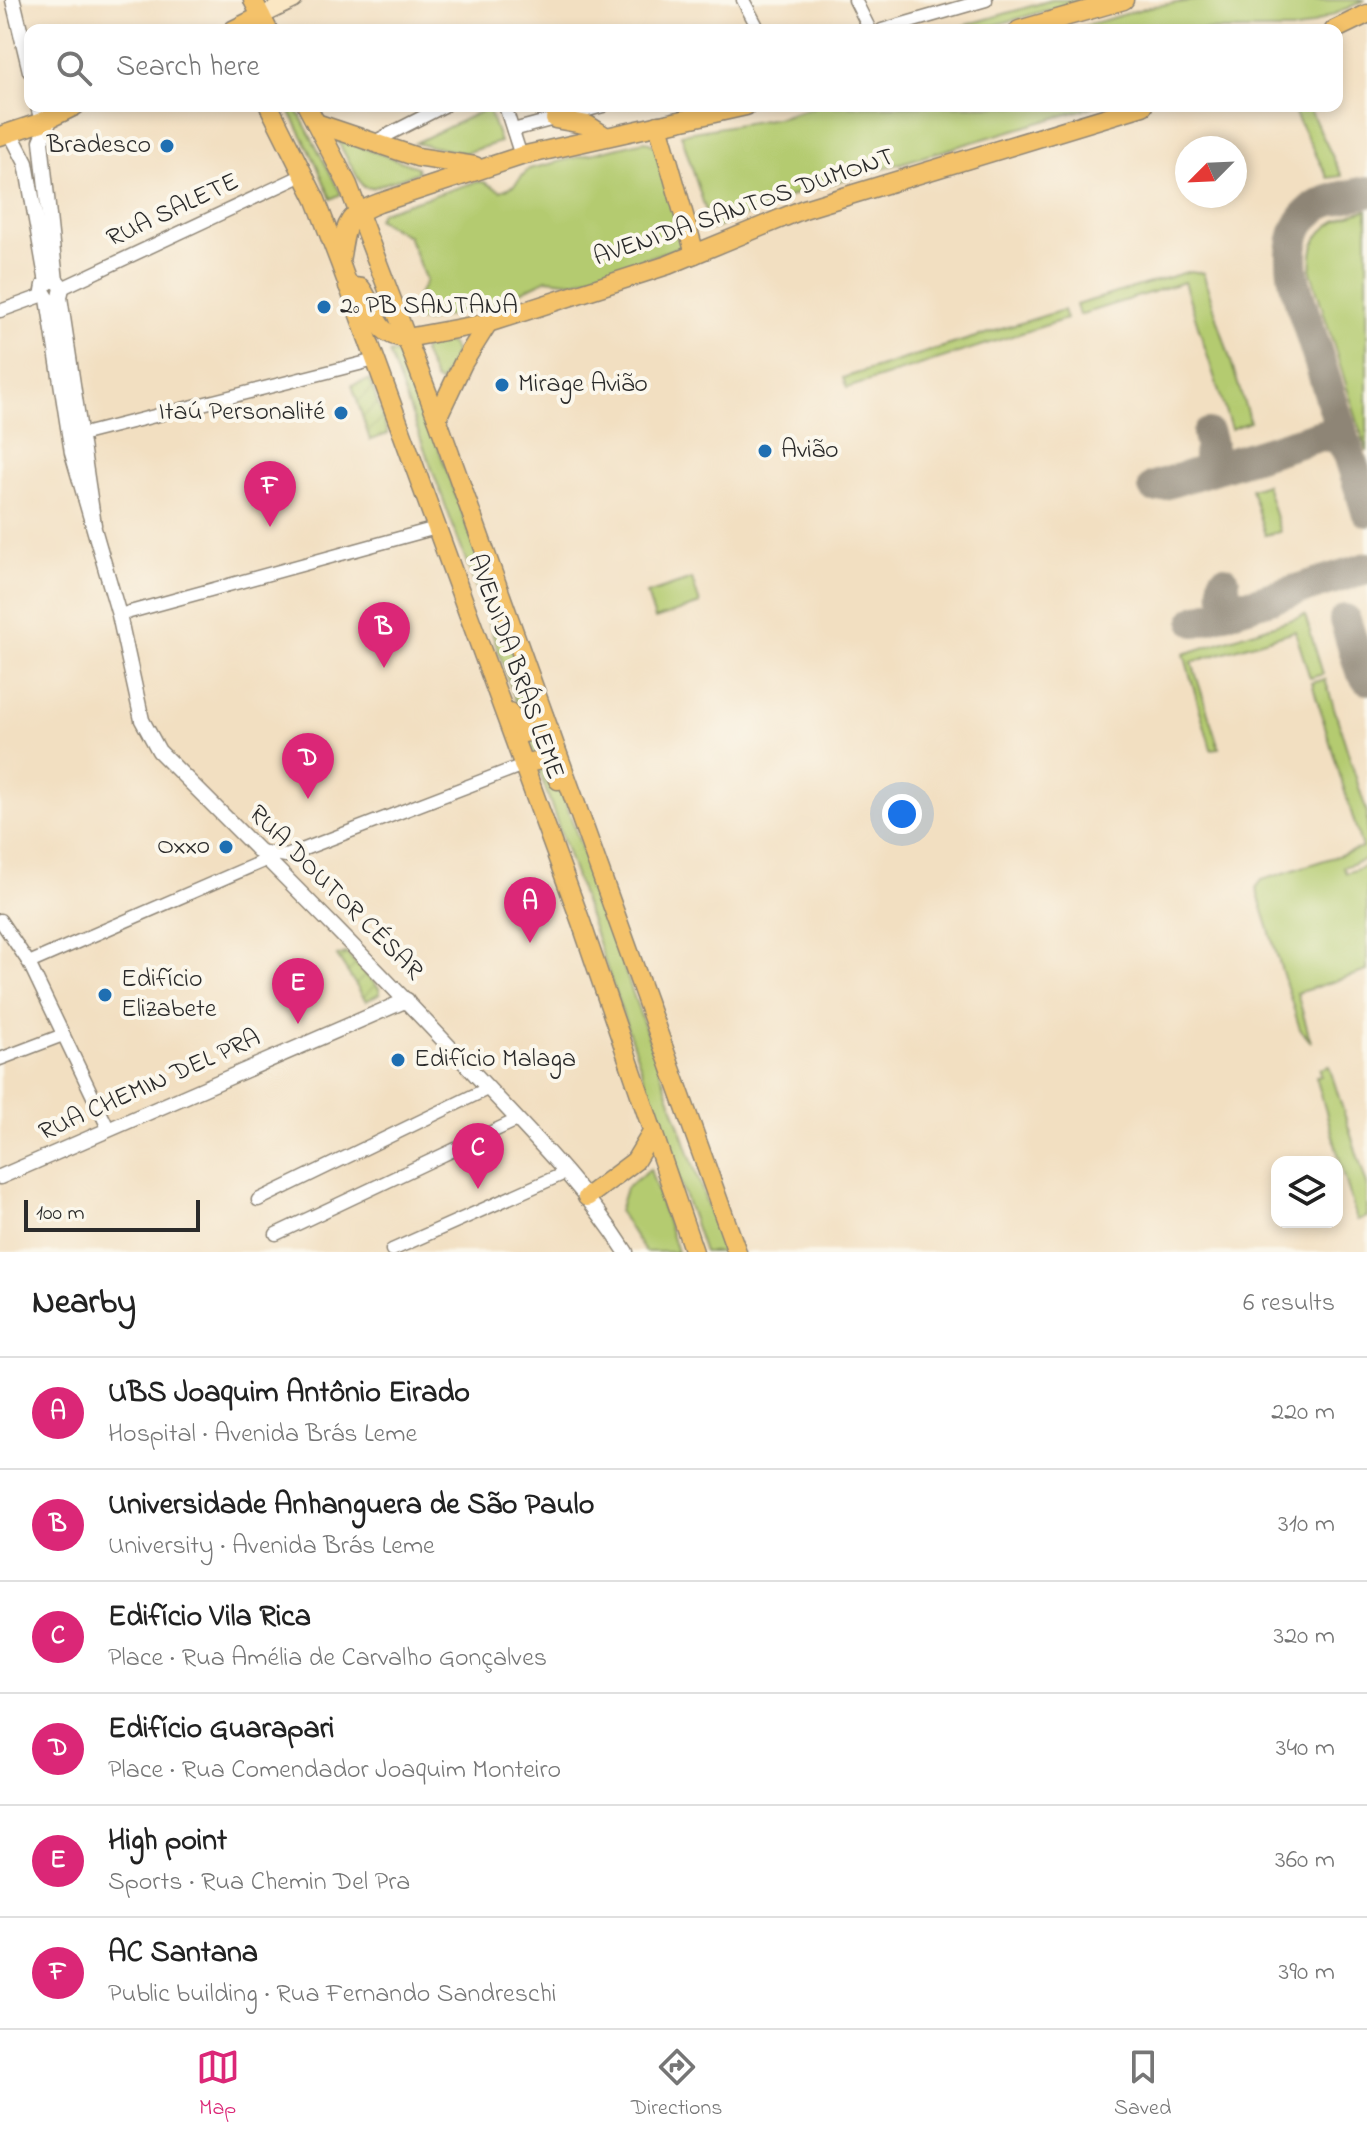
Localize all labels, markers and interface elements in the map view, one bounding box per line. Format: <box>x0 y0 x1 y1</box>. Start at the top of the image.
search box <box>24 24 1343 112</box>
icon: search <box>52 46 96 90</box>
text: Search here <box>116 46 260 90</box>
place label: Bradesco <box>46 127 151 165</box>
north arrow <box>1175 136 1247 208</box>
marker: Bradesco <box>158 137 176 155</box>
street label: AVENIDA SANTOS DUMONT <box>589 139 899 277</box>
street label: RUA SALETE <box>101 164 245 258</box>
place label: 2º PB SANTANA <box>340 288 518 326</box>
marker: 2º PB SANTANA <box>315 298 333 316</box>
place label: Mirage Avião <box>518 366 648 404</box>
marker: Mirage Avião <box>493 376 511 394</box>
place label: Itaú Personalité <box>159 394 325 432</box>
marker: Itaú Personalité <box>332 404 350 422</box>
place label: Avião <box>781 432 838 470</box>
marker: Avião <box>756 442 774 460</box>
pin: F <box>244 461 296 527</box>
street label: AVENIDA BRÁS LEME <box>457 549 573 785</box>
pin: B <box>358 602 410 668</box>
pin: D <box>282 733 334 799</box>
your location <box>882 794 922 834</box>
street label: RUA DOUTOR CÉSAR <box>239 797 432 990</box>
place label: Oxxo <box>157 828 210 866</box>
marker: Oxxo <box>217 838 235 856</box>
pin: A <box>504 877 556 943</box>
pin: E <box>272 958 324 1024</box>
place label: Edifício Elizabete <box>121 961 217 1029</box>
marker: Edifício Elizabete <box>96 986 114 1004</box>
street label: RUA CHEMIN DEL PRA <box>33 1020 267 1152</box>
place label: Edifício Malaga <box>414 1041 576 1079</box>
marker: Edifício Malaga <box>389 1051 407 1069</box>
pin: C <box>452 1123 504 1189</box>
map controls <box>1271 1156 1343 1228</box>
button: layers <box>1271 1156 1343 1228</box>
scale bar <box>24 1196 200 1232</box>
text: 100 m <box>36 1198 85 1230</box>
text: Nearby <box>32 1279 136 1329</box>
text: 6 results <box>1243 1285 1335 1323</box>
text: UBS Joaquim Antônio Eirado <box>108 1372 470 1416</box>
text: A <box>50 1394 66 1432</box>
text: 220 m <box>1271 1394 1335 1432</box>
text: Hospital · Avenida Brás Leme <box>108 1416 417 1454</box>
text: Universidade Anhanguera de São Paulo <box>108 1484 594 1528</box>
text: B <box>49 1506 67 1544</box>
text: 310 m <box>1278 1506 1335 1544</box>
text: University · Avenida Brás Leme <box>108 1528 435 1566</box>
text: Edifício Vila Rica <box>108 1596 311 1640</box>
text: C <box>51 1618 65 1656</box>
text: 320 m <box>1273 1618 1335 1656</box>
text: Place · Rua Amélia de Carvalho Gonçalves <box>108 1640 547 1678</box>
text: Edifício Guarapari <box>108 1708 334 1752</box>
text: D <box>48 1730 68 1768</box>
text: 340 m <box>1276 1730 1335 1768</box>
text: Place · Rua Comendador Joaquim Monteiro <box>108 1752 561 1790</box>
text: High point <box>108 1820 227 1864</box>
text: E <box>50 1842 66 1880</box>
text: 360 m <box>1275 1842 1335 1880</box>
text: Sports · Rua Chemin Del Pra <box>108 1864 410 1902</box>
text: AC Santana <box>108 1932 258 1976</box>
text: F <box>50 1954 66 1992</box>
text: 390 m <box>1279 1954 1335 1992</box>
text: Public building · Rua Fernando Sandreschi <box>108 1976 557 2014</box>
tab: Map <box>196 2045 240 2125</box>
tab: Directions <box>631 2045 723 2125</box>
tab: Saved <box>1114 2045 1171 2125</box>

